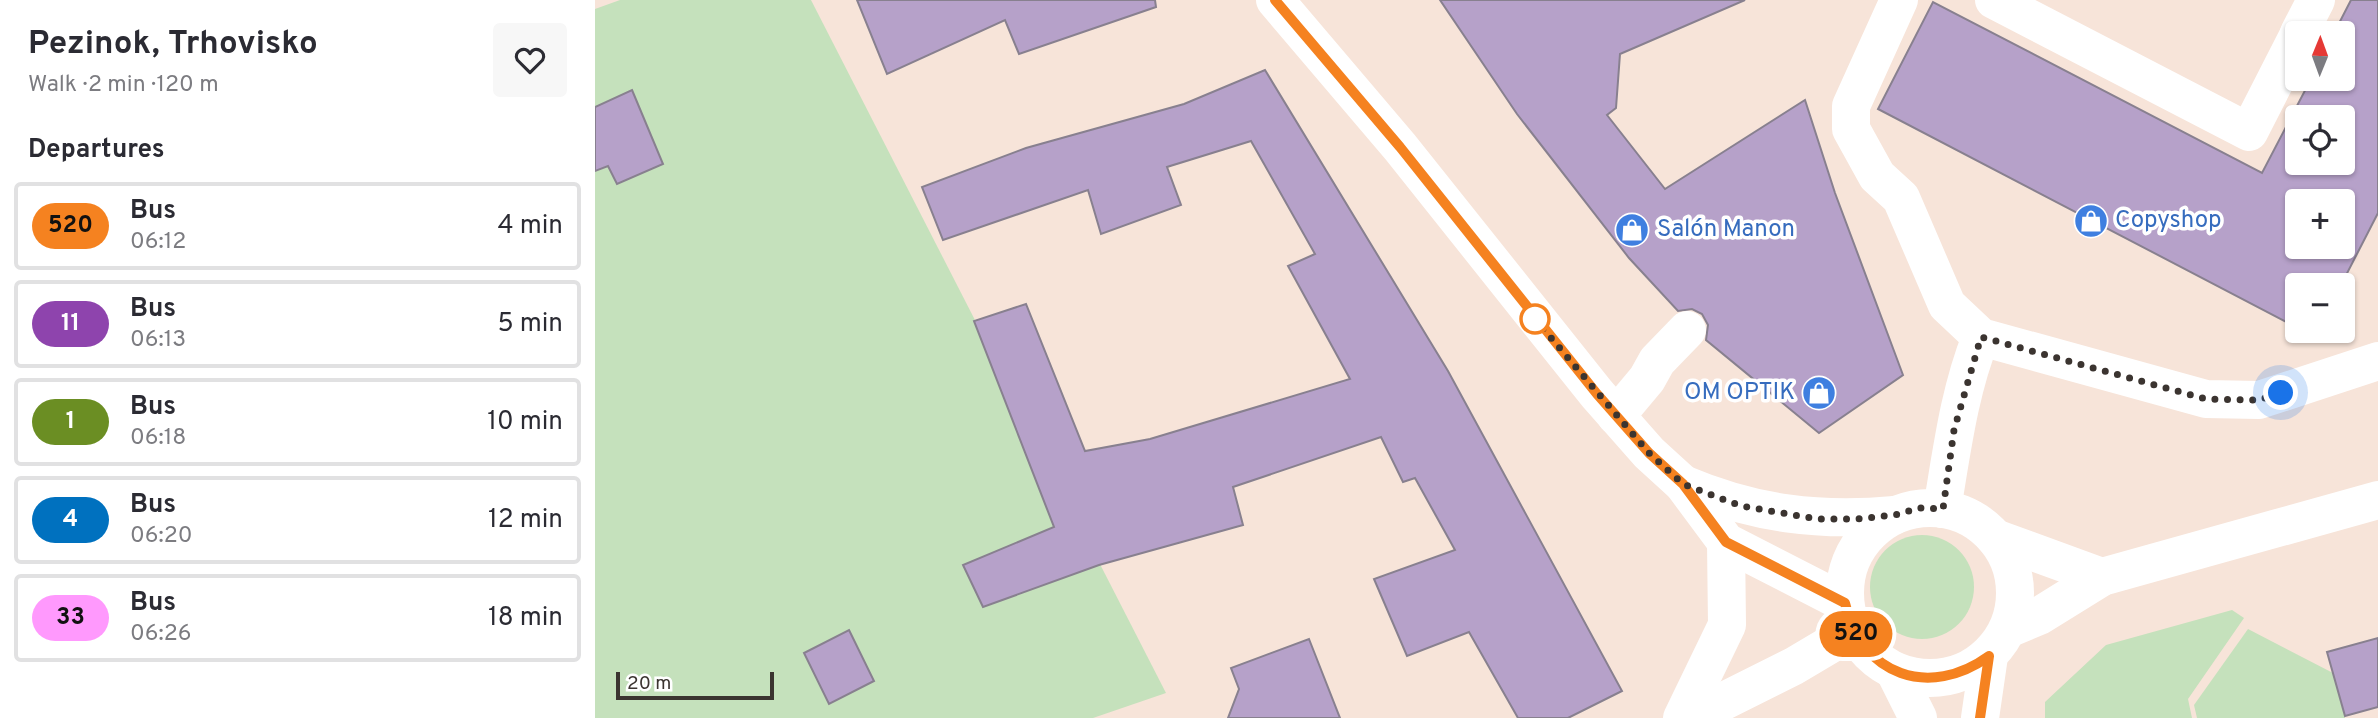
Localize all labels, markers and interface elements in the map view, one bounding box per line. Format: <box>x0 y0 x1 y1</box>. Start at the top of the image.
north arrow <box>2285 21 2355 91</box>
map controls <box>2285 21 2355 343</box>
button: heart <box>493 23 567 97</box>
text: Pezinok, Trhovisko <box>28 24 318 66</box>
text: Walk · 2 min · 120 m <box>28 71 219 100</box>
button: locate <box>2285 105 2355 175</box>
text: Departures <box>28 134 165 167</box>
button: + <box>2285 189 2355 259</box>
text: Bus <box>130 195 176 228</box>
shop icon: Copyshop <box>2072 202 2110 240</box>
place label: Copyshop <box>2115 206 2222 236</box>
text: 4 min <box>497 210 563 243</box>
text: 520 <box>48 211 93 241</box>
shop icon: Salón Manon <box>1613 211 1651 249</box>
place label: Salón Manon <box>1657 215 1795 245</box>
text: 06:12 <box>130 228 186 257</box>
button: − <box>2285 273 2355 343</box>
text: Bus <box>130 293 176 326</box>
unlabelled marker <box>1520 304 1550 334</box>
text: 5 min <box>497 308 563 341</box>
text: 11 <box>61 309 80 339</box>
text: 06:13 <box>130 326 186 355</box>
shop icon: OM OPTIK <box>1800 374 1838 412</box>
your location <box>2263 375 2298 410</box>
place label: OM OPTIK <box>1684 378 1795 408</box>
text: Bus <box>130 391 176 424</box>
text: 10 min <box>487 406 563 439</box>
text: 1 <box>66 407 75 437</box>
text: 06:18 <box>130 424 186 453</box>
text: Bus <box>130 489 176 522</box>
text: 12 min <box>488 504 563 537</box>
text: 4 <box>63 505 78 535</box>
text: 06:20 <box>130 522 193 551</box>
text: Bus <box>130 587 176 620</box>
text: 18 min <box>488 602 563 635</box>
text: 33 <box>56 603 85 633</box>
line badge: 520 <box>1816 611 1896 657</box>
text: 520 <box>1833 619 1879 649</box>
text: 06:26 <box>130 620 191 649</box>
scale bar <box>616 669 773 701</box>
text: 20 m <box>627 672 671 696</box>

